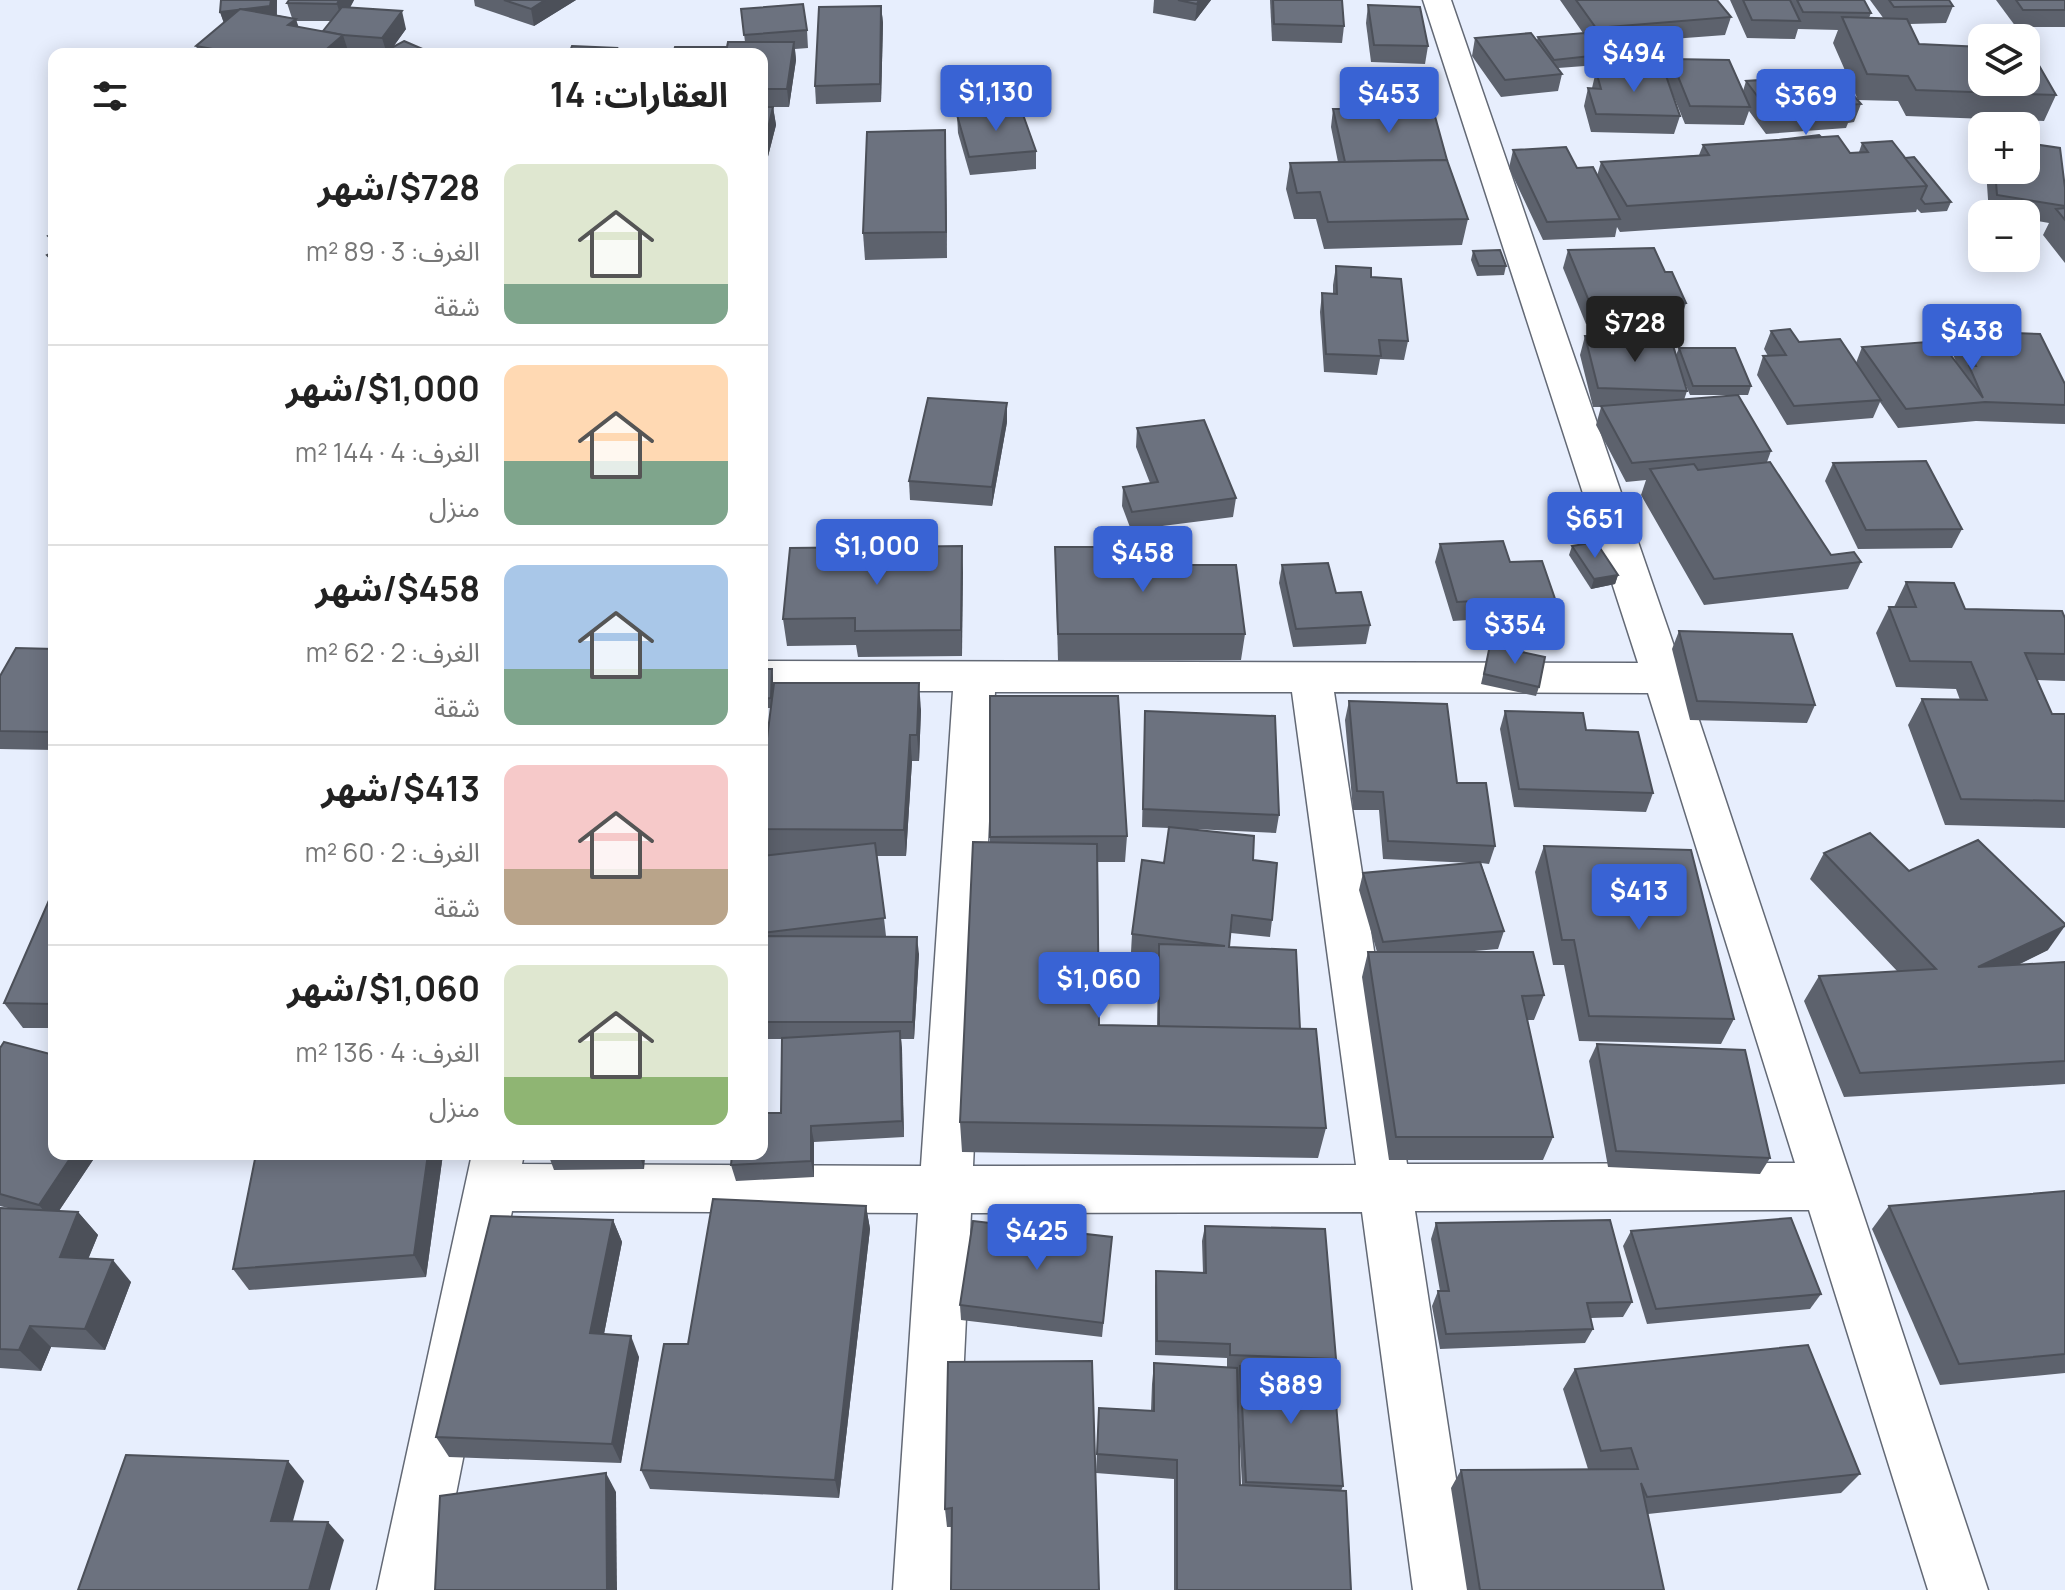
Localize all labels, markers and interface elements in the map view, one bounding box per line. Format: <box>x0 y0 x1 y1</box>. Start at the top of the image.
map controls <box>1968 24 2040 272</box>
button: layers <box>1968 24 2040 96</box>
pin: $494 <box>1587 26 1681 94</box>
text: $494 <box>1602 34 1666 70</box>
pin: $1,130 <box>931 65 1061 133</box>
pin: $453 <box>1342 67 1436 135</box>
pin: $369 <box>1759 69 1853 137</box>
text: العقارات: 14 <box>550 71 728 117</box>
text: $1,130 <box>958 73 1034 109</box>
icon: filters <box>88 74 132 118</box>
text: $453 <box>1358 75 1420 111</box>
text: $369 <box>1774 77 1838 113</box>
button: + <box>1968 112 2040 184</box>
text: $728/شهر <box>318 164 480 210</box>
icon: home <box>568 196 664 292</box>
button: − <box>1968 200 2040 272</box>
text: الغرف: 3 · 89 m² <box>306 233 480 269</box>
text: شقة <box>434 288 480 324</box>
pin: $728 <box>1588 296 1682 364</box>
text: $728 <box>1604 304 1666 340</box>
pin: $438 <box>1925 304 2019 372</box>
text: $438 <box>1940 312 2004 348</box>
text: $1,000/شهر <box>286 365 480 411</box>
icon: home <box>568 397 664 493</box>
text: الغرف: 4 · 144 m² <box>295 434 480 470</box>
text: منزل <box>429 489 480 525</box>
pin: $651 <box>1548 492 1642 560</box>
text: $651 <box>1565 500 1625 536</box>
pin: $1,000 <box>812 519 942 587</box>
pin: $458 <box>1096 526 1190 594</box>
text: $1,000 <box>834 527 920 563</box>
text: $458 <box>1111 534 1175 570</box>
text: $458/شهر <box>315 565 480 611</box>
icon: home <box>568 597 664 693</box>
pin: $354 <box>1468 598 1562 666</box>
text: $354 <box>1484 606 1546 642</box>
text: الغرف: 2 · 62 m² <box>306 634 480 670</box>
text: شقة <box>434 689 480 725</box>
text: $413/شهر <box>322 765 480 811</box>
icon: home <box>568 797 664 893</box>
text: الغرف: 2 · 60 m² <box>305 834 480 870</box>
pin: $413 <box>1592 864 1686 932</box>
text: $413 <box>1610 872 1668 908</box>
text: شقة <box>434 889 480 925</box>
pin: $1,060 <box>1034 952 1164 1020</box>
text: $1,060 <box>1057 960 1141 996</box>
text: $1,060/شهر <box>287 965 480 1011</box>
icon: home <box>568 997 664 1093</box>
text: الغرف: 4 · 136 m² <box>296 1034 480 1070</box>
text: منزل <box>429 1089 480 1125</box>
pin: $425 <box>990 1204 1084 1272</box>
text: $425 <box>1006 1212 1068 1248</box>
pin: $889 <box>1244 1358 1338 1426</box>
text: $889 <box>1259 1366 1323 1402</box>

